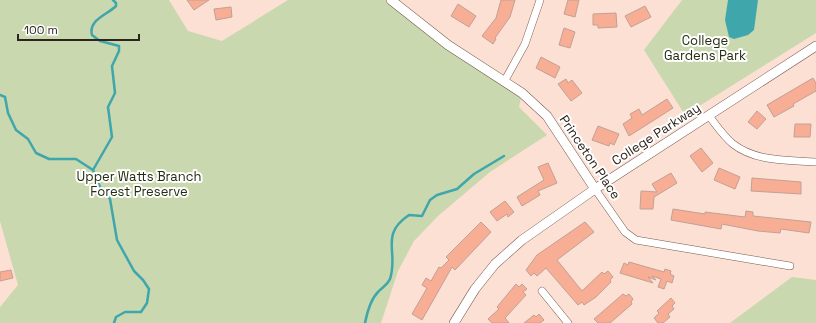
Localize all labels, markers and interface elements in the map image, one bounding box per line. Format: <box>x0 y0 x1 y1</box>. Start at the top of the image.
scale bar <box>18 16 139 42</box>
text: 100 m <box>24 22 58 38</box>
park label: College Gardens Park <box>664 32 746 64</box>
street label: College Parkway <box>608 99 704 169</box>
street label: Princeton Place <box>556 112 624 202</box>
park label: Upper Watts Branch Forest Preserve <box>77 168 201 200</box>

